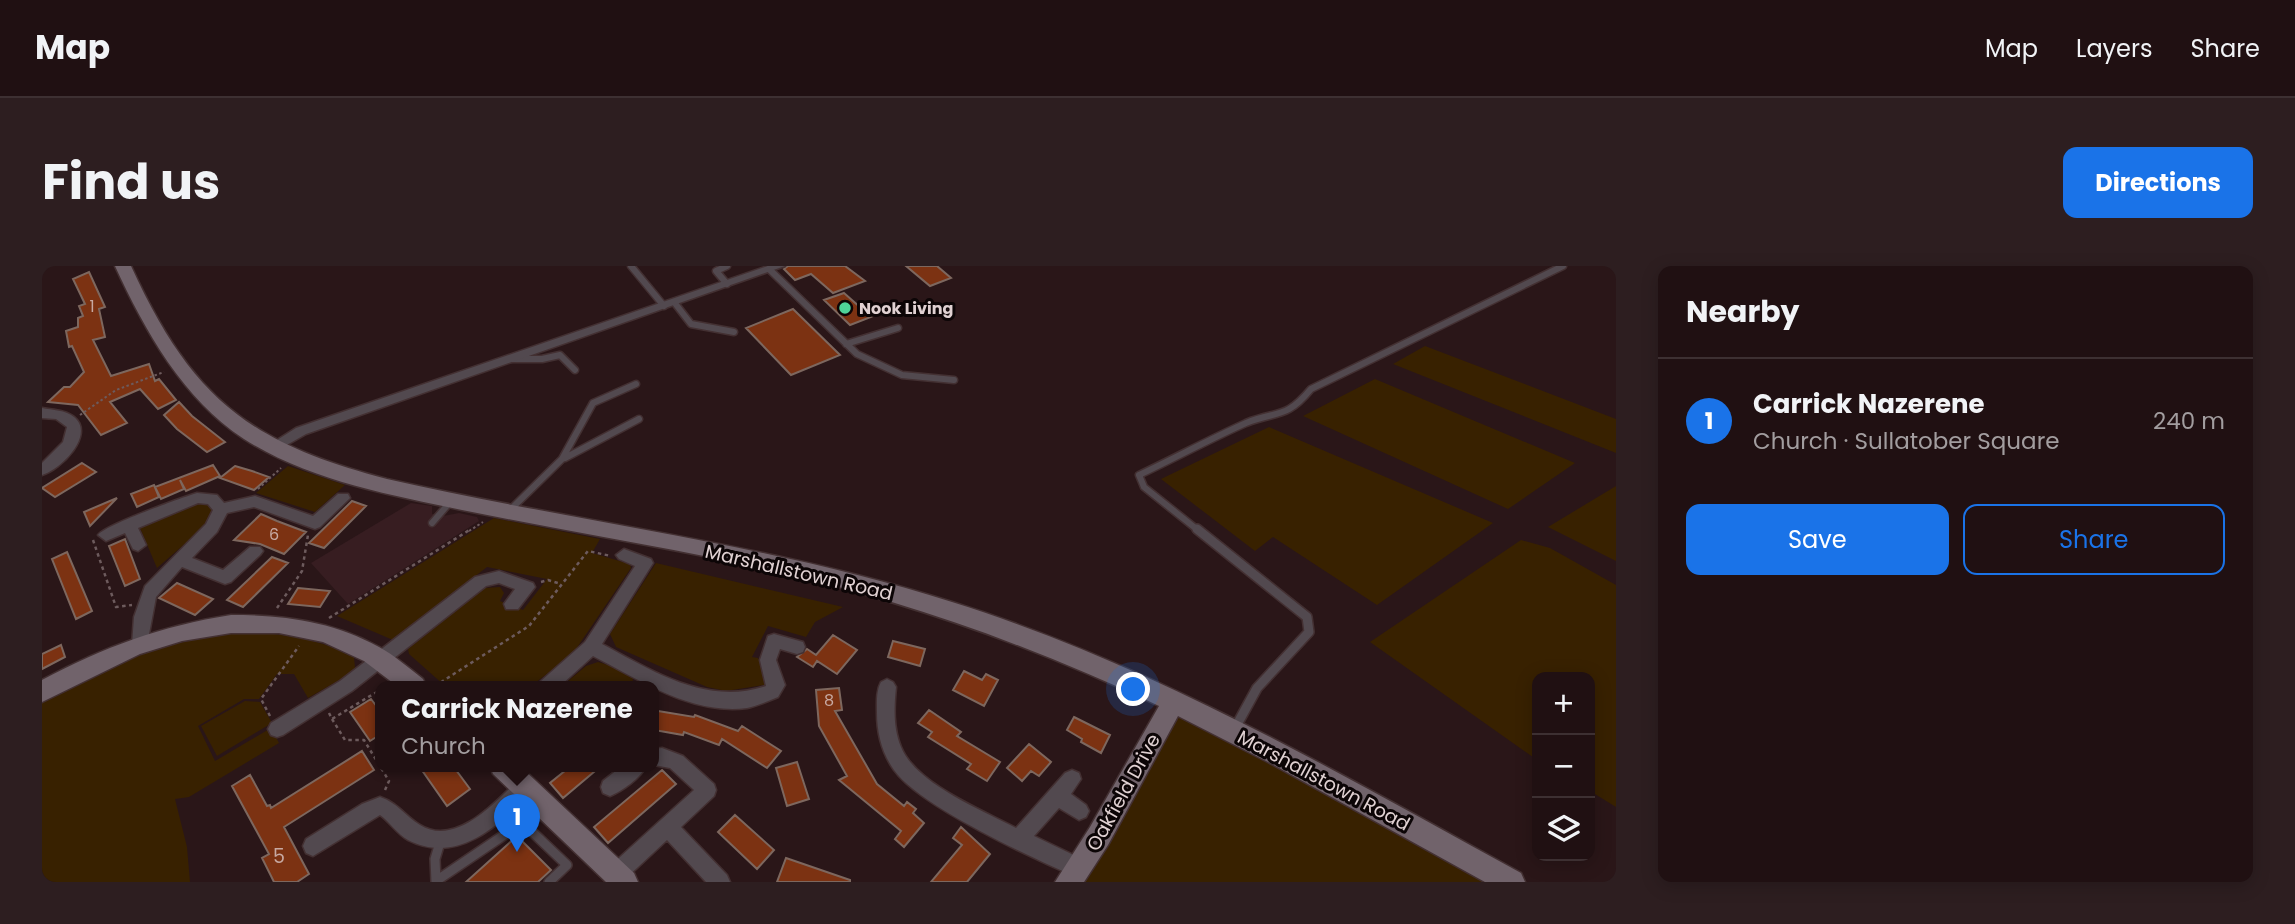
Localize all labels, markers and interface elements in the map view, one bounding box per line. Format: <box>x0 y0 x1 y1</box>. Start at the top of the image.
text: Map <box>35 24 110 71</box>
text: Map <box>1985 32 2038 65</box>
text: Layers <box>2076 32 2152 65</box>
text: Share <box>2190 32 2260 65</box>
button: Directions <box>2063 147 2253 218</box>
text: Find us <box>42 148 220 216</box>
text: Nearby <box>1686 290 1800 333</box>
house number: 1 <box>89 295 95 318</box>
place label: Nook Living <box>859 297 953 320</box>
marker: Nook Living <box>837 300 853 316</box>
text: Carrick Nazerene <box>1753 386 1985 422</box>
text: 1 <box>1705 405 1713 437</box>
text: 240 m <box>2153 405 2225 437</box>
text: Church · Sullatober Square <box>1753 425 2059 457</box>
button: Save <box>1686 504 1949 575</box>
button: Share <box>1963 504 2225 575</box>
house number: 6 <box>269 523 279 546</box>
street label: Marshallstown Road <box>702 538 895 607</box>
your location <box>1116 672 1150 706</box>
map controls <box>1532 672 1595 861</box>
button: + <box>1532 672 1595 735</box>
popup <box>375 681 659 772</box>
house number: 8 <box>824 689 834 712</box>
text: Carrick Nazerene <box>401 691 633 727</box>
street label: Marshallstown Road <box>1233 724 1415 837</box>
street label: Oakfield Drive <box>1080 729 1167 856</box>
text: Church <box>401 730 486 762</box>
button: − <box>1532 735 1595 798</box>
pin: 1 <box>494 794 540 852</box>
button: layers <box>1532 798 1595 861</box>
house number: 5 <box>273 843 285 870</box>

